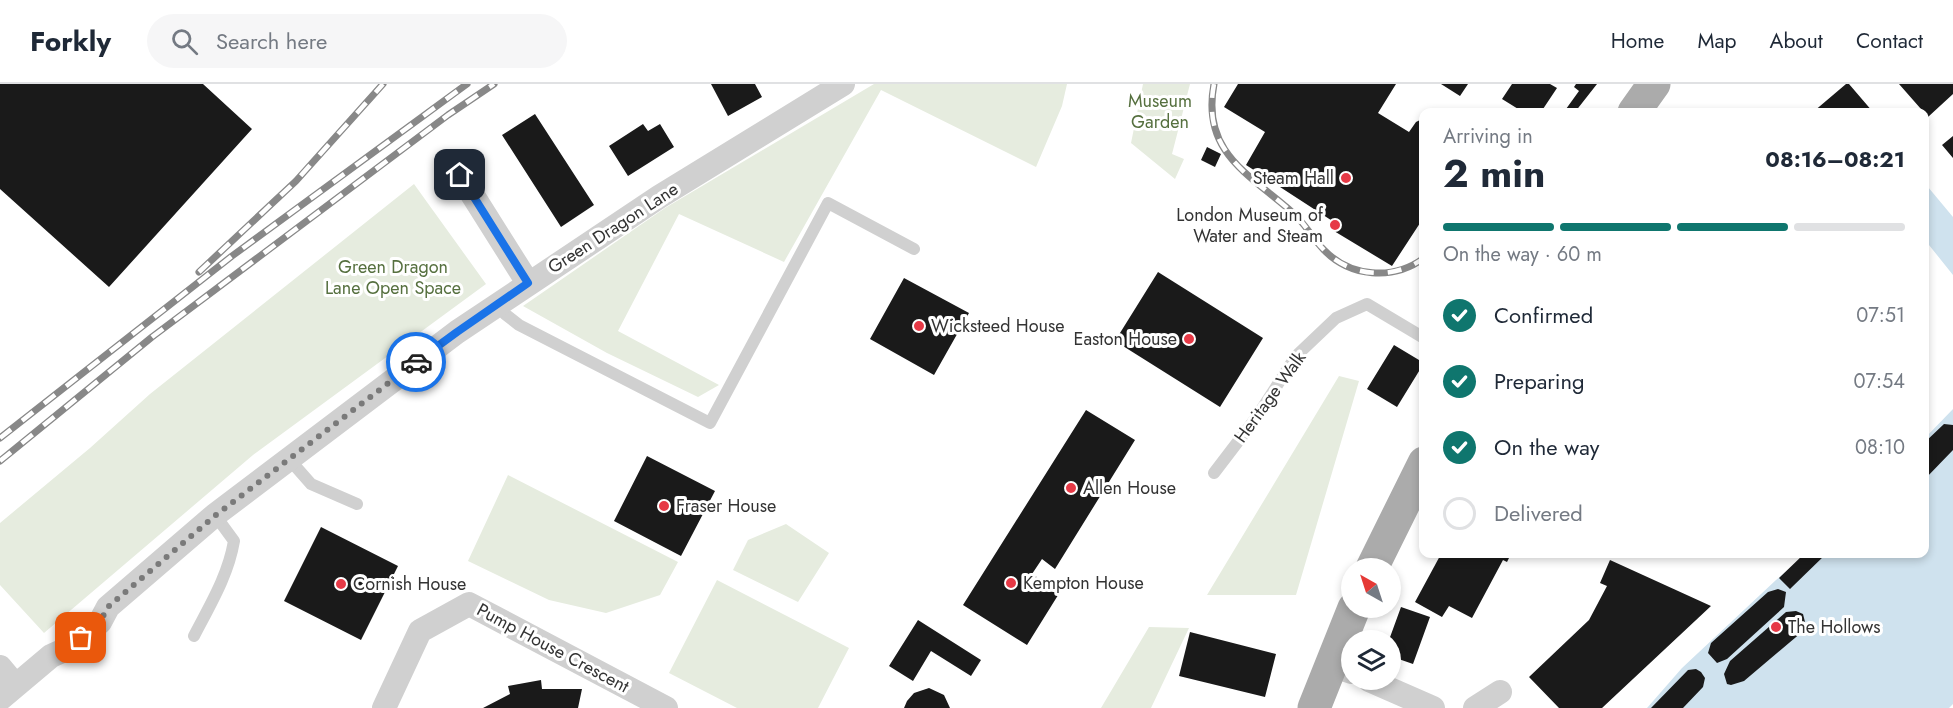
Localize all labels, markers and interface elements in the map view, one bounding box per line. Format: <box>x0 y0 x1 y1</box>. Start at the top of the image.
search box <box>147 14 567 68</box>
text: Forkly <box>30 21 111 62</box>
icon: search <box>168 25 201 58</box>
text: Search here <box>216 25 327 57</box>
text: Home <box>1611 26 1664 56</box>
text: Map <box>1697 26 1737 56</box>
text: About <box>1770 26 1823 56</box>
text: Contact <box>1856 26 1923 56</box>
park label: Museum Garden <box>1128 88 1192 135</box>
text: Arriving in <box>1443 122 1533 151</box>
text: 08:16–08:21 <box>1765 143 1905 175</box>
text: 2 min <box>1443 145 1545 202</box>
pin <box>434 149 485 200</box>
icon: home <box>443 158 476 191</box>
place label: Steam Hall <box>1253 165 1334 191</box>
marker: Steam Hall <box>1339 171 1353 185</box>
street label: Green Dragon Lane <box>543 176 683 280</box>
place label: London Museum of Water and Steam <box>1176 202 1324 249</box>
marker: London Museum of Water and Steam <box>1328 218 1342 232</box>
text: On the way · 60 m <box>1443 240 1602 269</box>
park label: Green Dragon Lane Open Space <box>325 254 461 301</box>
icon: check <box>1443 299 1476 332</box>
text: Confirmed <box>1494 299 1593 331</box>
text: 07:51 <box>1856 301 1905 330</box>
place label: Wicksteed House <box>931 313 1064 339</box>
marker: Wicksteed House <box>912 319 926 333</box>
place label: Easton House <box>1074 326 1177 352</box>
courier <box>386 332 446 392</box>
marker: Easton House <box>1182 332 1196 346</box>
icon: car <box>400 346 433 379</box>
street label: Heritage Walk <box>1228 346 1312 448</box>
icon: check <box>1443 365 1476 398</box>
text: Preparing <box>1494 365 1585 397</box>
text: 07:54 <box>1854 367 1905 396</box>
icon: check <box>1443 431 1476 464</box>
text: On the way <box>1494 431 1599 463</box>
text: 08:10 <box>1855 433 1905 462</box>
place label: Allen House <box>1083 475 1176 501</box>
marker: Allen House <box>1064 481 1078 495</box>
place label: Fraser House <box>676 493 776 519</box>
text: Delivered <box>1494 497 1583 529</box>
marker: Fraser House <box>657 499 671 513</box>
north arrow <box>1341 558 1401 618</box>
map controls <box>1341 558 1401 690</box>
place label: Kempton House <box>1023 570 1144 596</box>
place label: Cornish House <box>353 571 466 597</box>
marker: Kempton House <box>1004 576 1018 590</box>
marker: Cornish House <box>334 577 348 591</box>
street label: Pump House Crescent <box>472 597 634 699</box>
pin <box>55 612 106 663</box>
place label: The Hollows <box>1788 614 1881 640</box>
marker: The Hollows <box>1769 620 1783 634</box>
icon: bag <box>64 621 97 654</box>
button: layers <box>1341 630 1401 690</box>

